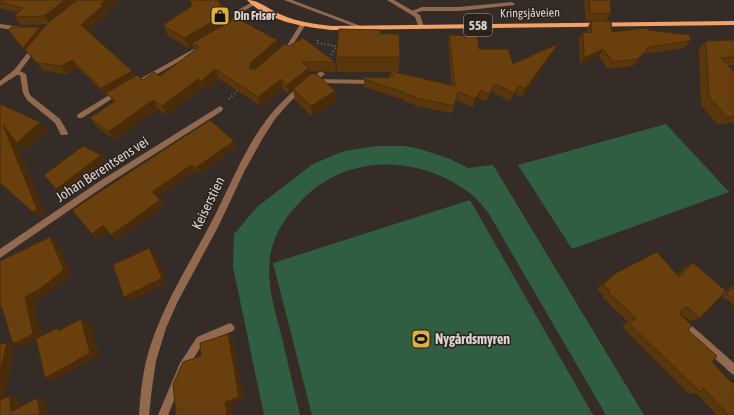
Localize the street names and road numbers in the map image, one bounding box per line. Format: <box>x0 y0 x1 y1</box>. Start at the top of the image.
street label: Kringsjåveien <box>500 5 560 21</box>
road number: 558 <box>464 14 492 36</box>
street label: Johan Berentsens vei <box>53 133 151 205</box>
street label: Keiserstien <box>188 174 228 232</box>

